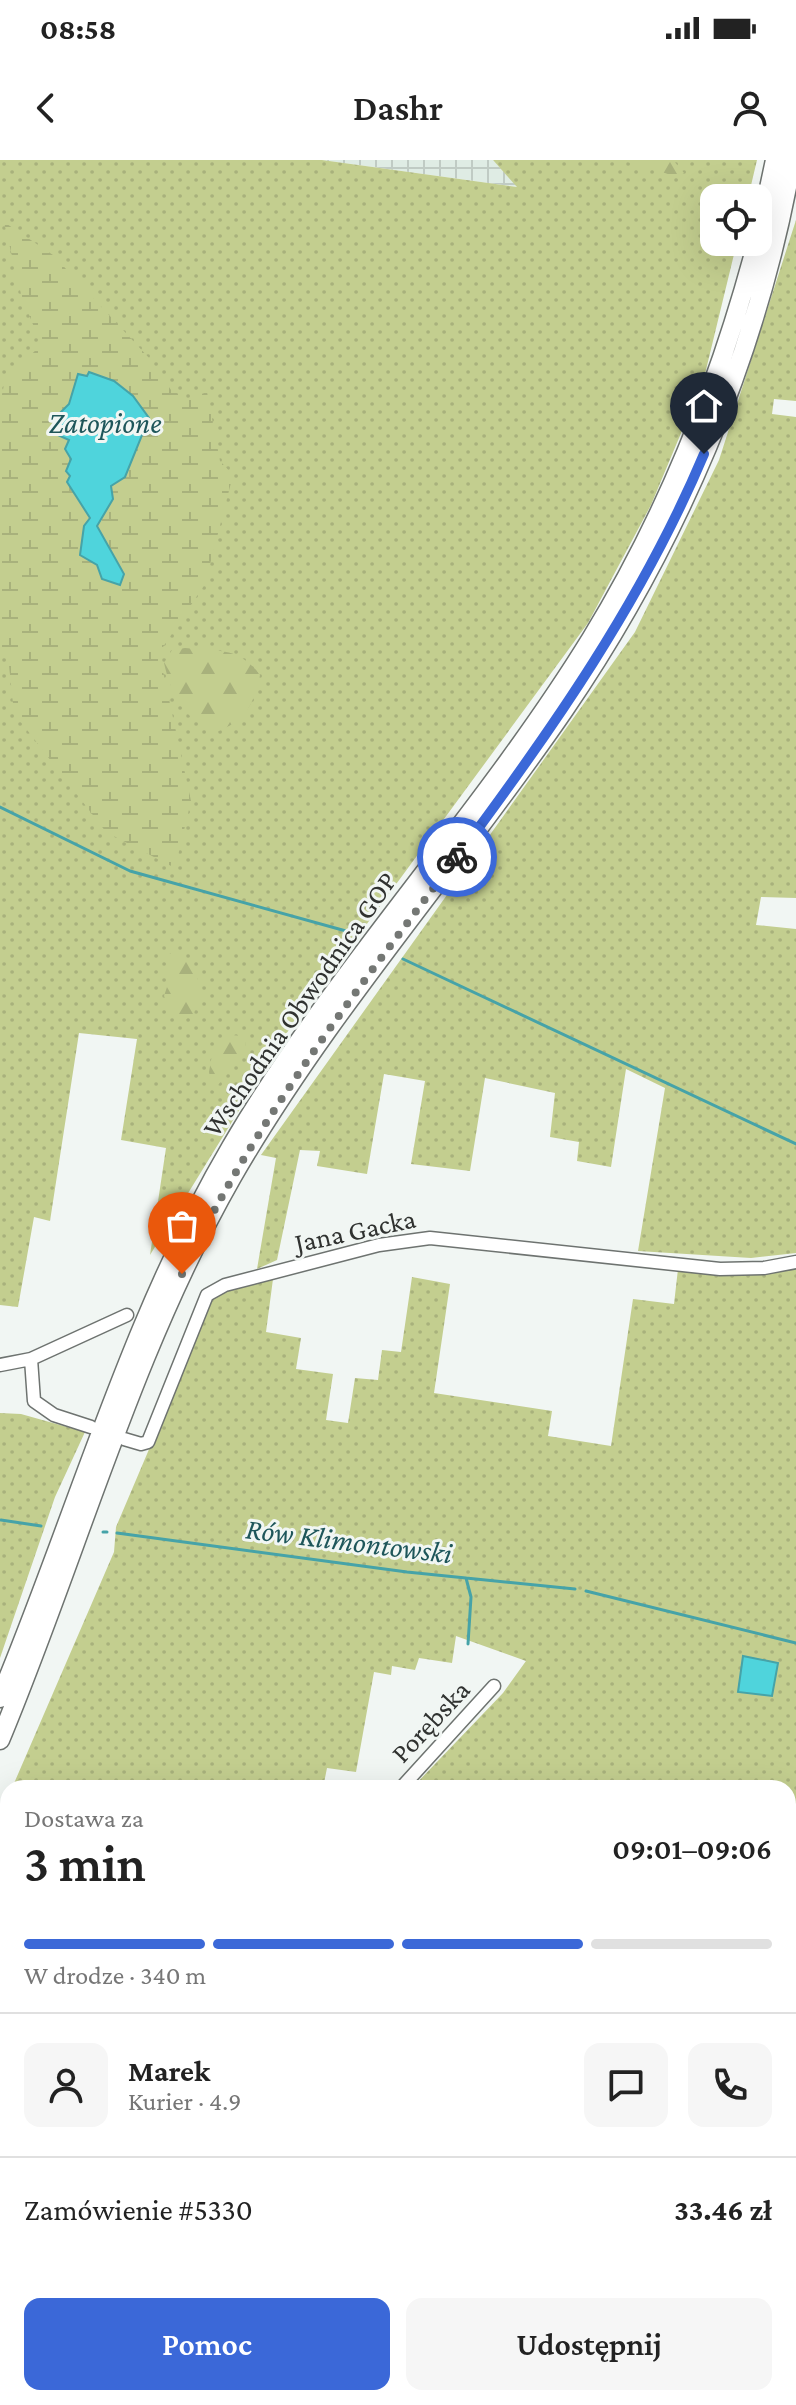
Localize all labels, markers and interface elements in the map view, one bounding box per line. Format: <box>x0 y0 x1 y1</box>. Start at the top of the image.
text: 08:58 <box>40 12 116 45</box>
icon: back <box>24 86 68 130</box>
icon: person <box>728 86 772 130</box>
text: Dashr <box>353 88 443 128</box>
map controls <box>700 184 772 256</box>
button: locate <box>700 184 772 256</box>
pin <box>670 372 738 454</box>
icon: home <box>682 384 726 428</box>
water label: Zatopione <box>48 406 162 440</box>
courier <box>417 817 497 897</box>
icon: bike <box>435 835 479 879</box>
street label: Wschodnia Obwodnica GOP <box>196 866 403 1143</box>
pin <box>148 1192 216 1274</box>
street label: Jana Gacka <box>289 1203 418 1259</box>
icon: bag <box>160 1204 204 1248</box>
water label: Rów Klimontowski <box>244 1511 455 1570</box>
street label: Porębska <box>385 1674 476 1769</box>
text: Dostawa za <box>24 1804 144 1833</box>
text: 09:01–09:06 <box>612 1832 772 1865</box>
text: 3 min <box>24 1834 146 1892</box>
text: W drodze · 340 m <box>24 1961 206 1990</box>
button: person <box>24 2043 108 2127</box>
button: chat <box>584 2043 668 2127</box>
button: phone <box>688 2043 772 2127</box>
text: Marek <box>128 2054 210 2087</box>
text: Kurier · 4.9 <box>128 2087 241 2116</box>
text: Zamówienie #5330 <box>24 2193 253 2226</box>
text: 33.46 zł <box>674 2193 772 2226</box>
button: Pomoc <box>24 2298 390 2390</box>
button: Udostępnij <box>406 2298 772 2390</box>

